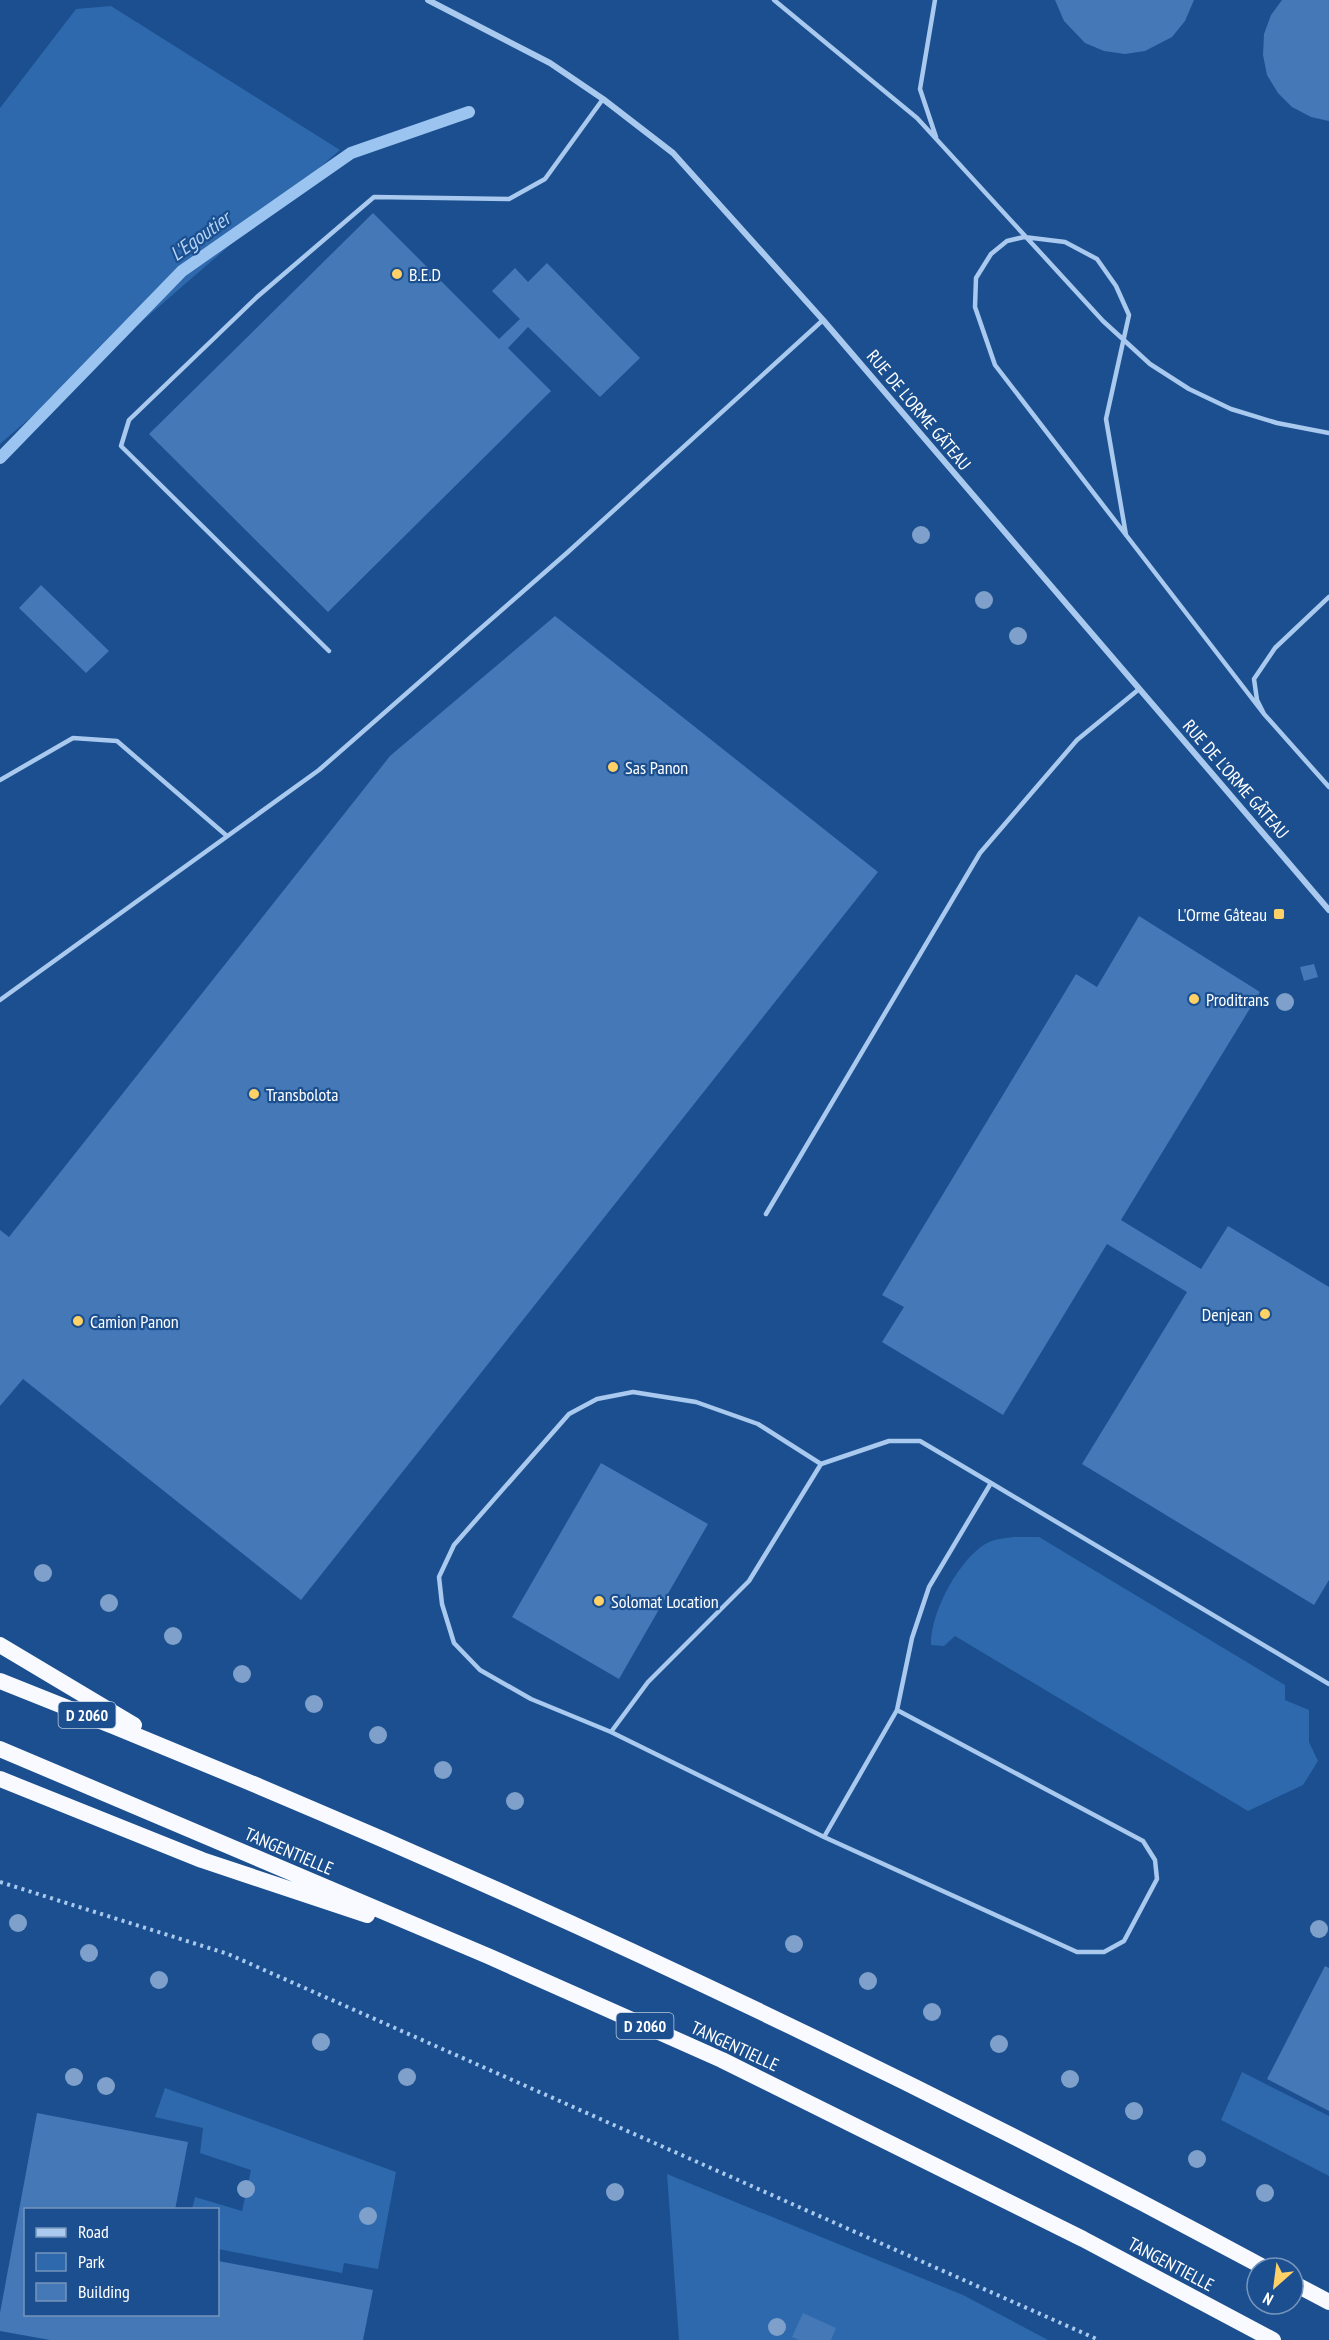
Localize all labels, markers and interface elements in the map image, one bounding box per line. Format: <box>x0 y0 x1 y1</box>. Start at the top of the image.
water label: L'Egoutier <box>165 204 237 267</box>
place label: B.E.D <box>409 263 441 286</box>
marker: B.E.D <box>390 267 404 281</box>
street label: RUE DE L'ORME GÂTEAU <box>862 345 976 475</box>
street label: RUE DE L'ORME GÂTEAU <box>1178 715 1294 843</box>
place label: Sas Panon <box>625 756 688 779</box>
marker: Sas Panon <box>606 760 620 774</box>
place label: L'Orme Gâteau <box>1178 903 1267 926</box>
marker: L'Orme Gâteau <box>1272 907 1286 921</box>
place label: Proditrans <box>1206 988 1269 1011</box>
marker: Proditrans <box>1187 992 1201 1006</box>
place label: Transbolota <box>266 1083 338 1106</box>
marker: Transbolota <box>247 1087 261 1101</box>
place label: Denjean <box>1202 1303 1253 1326</box>
marker: Denjean <box>1258 1307 1272 1321</box>
place label: Camion Panon <box>90 1310 179 1333</box>
marker: Camion Panon <box>71 1314 85 1328</box>
place label: Solomat Location <box>611 1590 719 1613</box>
marker: Solomat Location <box>592 1594 606 1608</box>
road number: D 2060 <box>58 1702 116 1728</box>
street label: TANGENTIELLE <box>241 1822 337 1880</box>
road number: D 2060 <box>616 2013 674 2039</box>
street label: TANGENTIELLE <box>687 2016 783 2076</box>
legend <box>24 2208 219 2316</box>
text: Road <box>78 2220 109 2243</box>
street label: TANGENTIELLE <box>1124 2232 1218 2296</box>
text: Park <box>78 2250 105 2273</box>
north arrow <box>1245 2256 1305 2316</box>
text: Building <box>78 2280 130 2303</box>
text: N <box>1259 2288 1276 2310</box>

